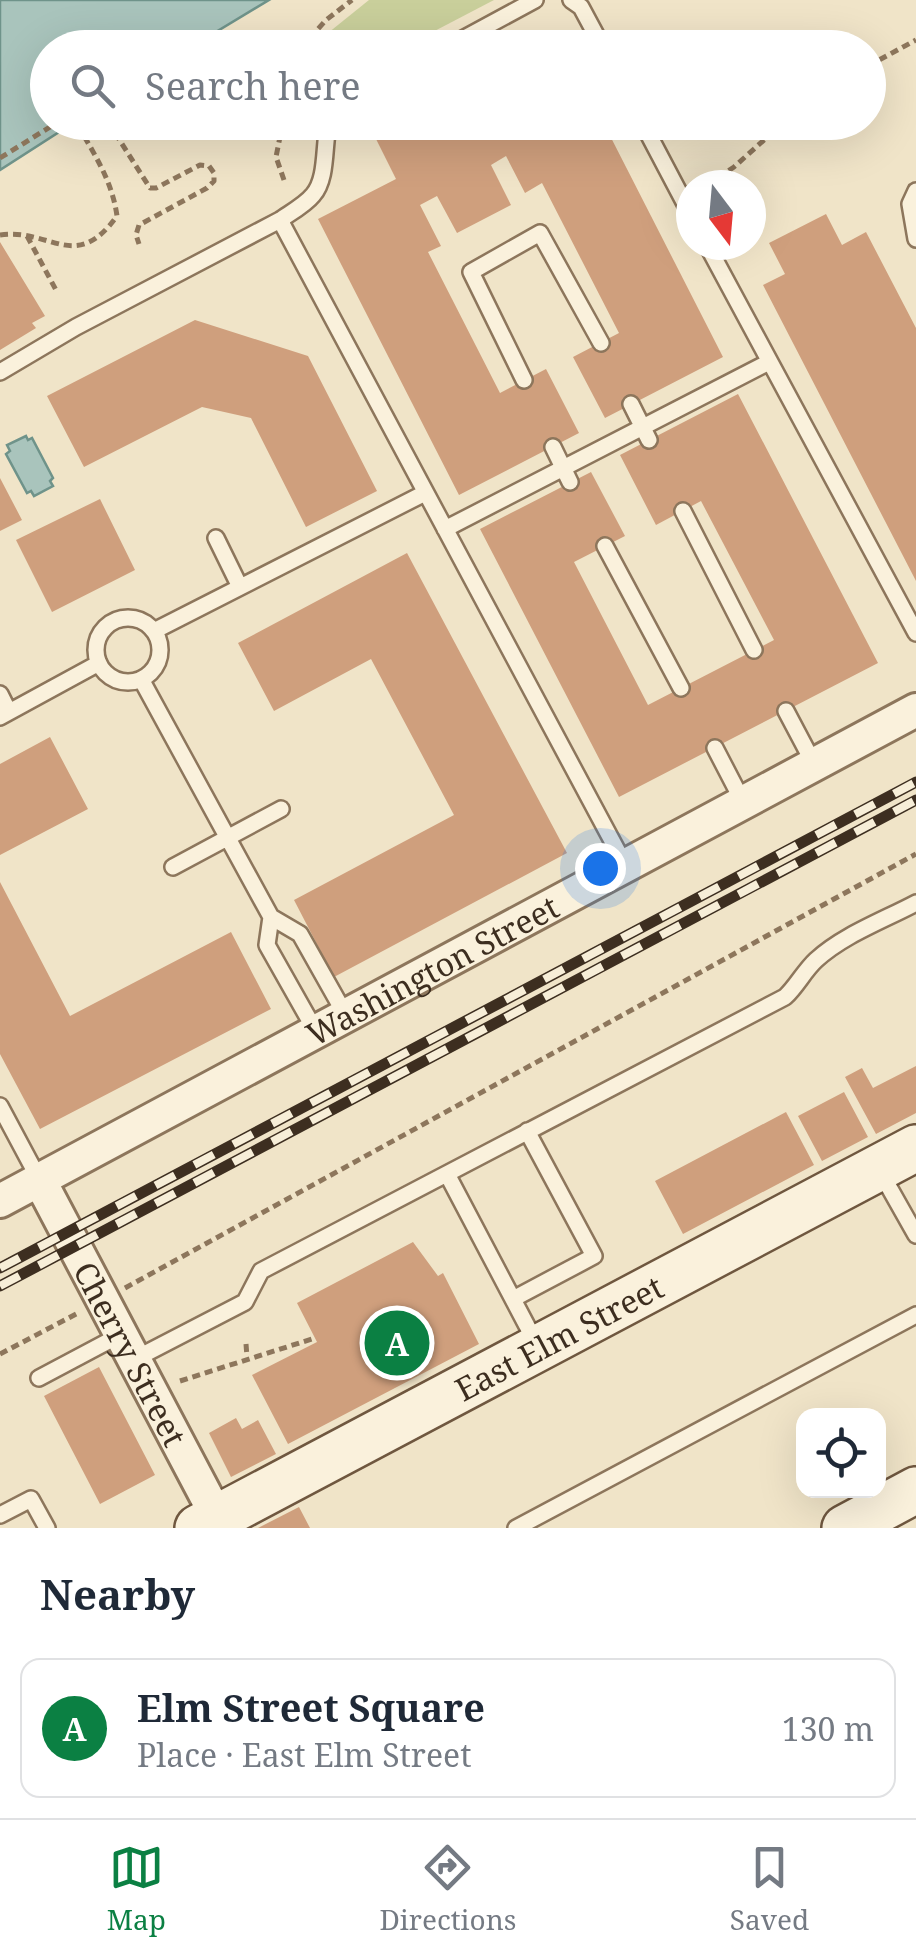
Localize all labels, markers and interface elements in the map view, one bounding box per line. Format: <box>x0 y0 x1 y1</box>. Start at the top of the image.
search box <box>30 30 886 140</box>
icon: search <box>65 58 120 113</box>
text: Search here <box>145 59 361 111</box>
north arrow <box>676 170 766 260</box>
your location <box>575 843 626 894</box>
street label: Washington Street <box>298 884 565 1055</box>
street label: Cherry Street <box>65 1254 197 1453</box>
street label: East Elm Street <box>447 1264 670 1410</box>
pin: A <box>364 1306 430 1380</box>
map controls <box>796 1408 886 1498</box>
button: locate <box>796 1408 886 1498</box>
text: Nearby <box>40 1565 195 1622</box>
text: Elm Street Square <box>137 1681 485 1733</box>
text: A <box>62 1707 87 1750</box>
text: 130 m <box>782 1707 874 1750</box>
text: Place · East Elm Street <box>137 1733 471 1776</box>
tab: Map <box>107 1840 166 1938</box>
tab: Directions <box>379 1840 516 1938</box>
tab: Saved <box>730 1840 809 1938</box>

